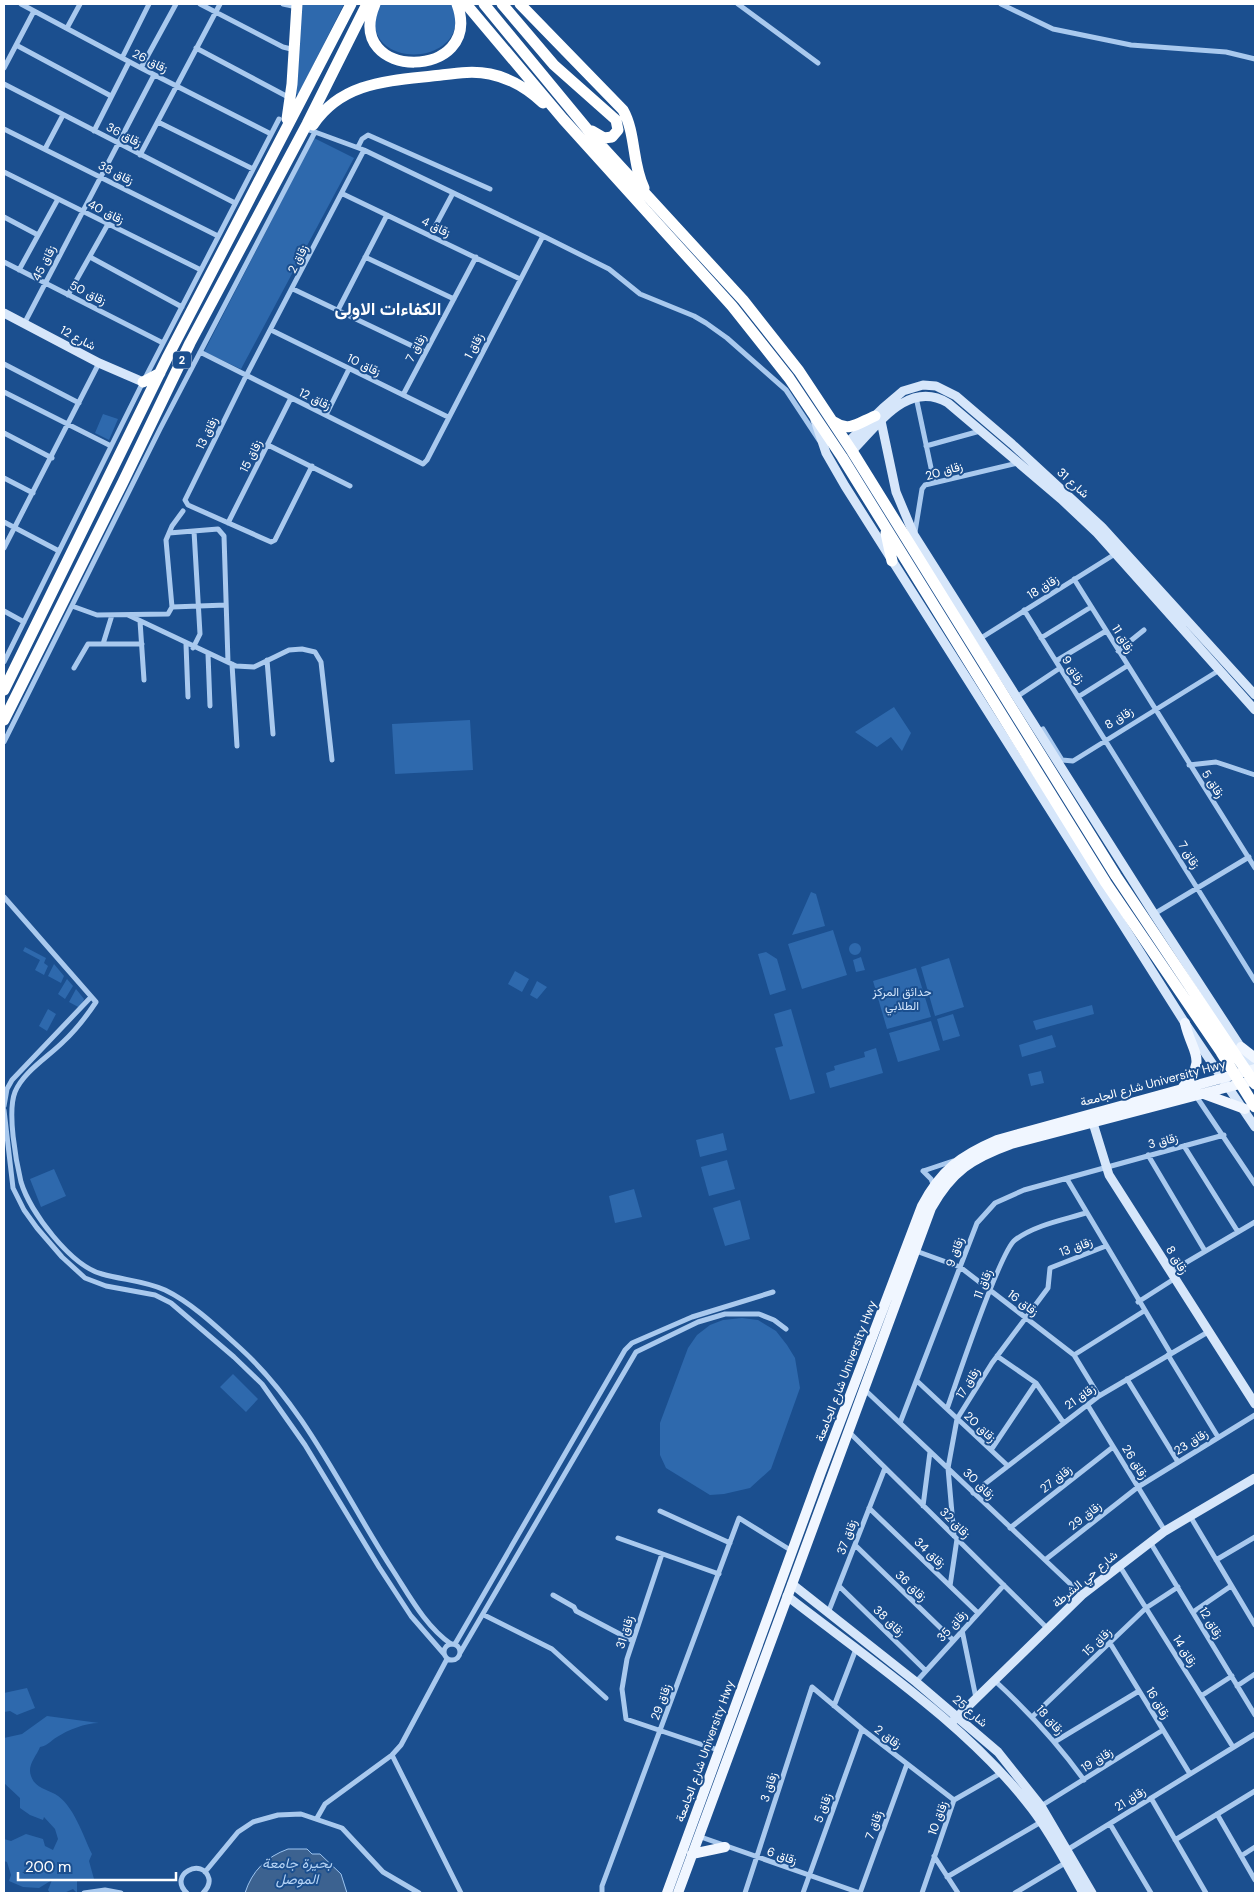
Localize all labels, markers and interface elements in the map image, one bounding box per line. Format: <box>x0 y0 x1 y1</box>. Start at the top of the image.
street label: زقاق 26 <box>129 45 171 77</box>
street label: زقاق 36 <box>103 119 145 151</box>
street label: زقاق 38 <box>96 157 136 189</box>
street label: زقاق 40 <box>85 196 127 228</box>
street label: زقاق 4 <box>419 213 453 241</box>
street label: زقاق 45 <box>28 242 60 284</box>
street label: زقاق 2 <box>284 242 312 276</box>
street label: زقاق 50 <box>67 277 109 309</box>
district label: الكفاءات الاولى <box>335 297 441 321</box>
street label: شارع 12 <box>57 322 99 355</box>
street label: زقاق 1 <box>461 330 487 362</box>
street label: زقاق 7 <box>402 331 430 365</box>
street label: زقاق 10 <box>345 350 383 380</box>
road number: 2 <box>173 352 191 368</box>
street label: زقاق 12 <box>296 384 334 414</box>
street label: زقاق 13 <box>192 414 222 452</box>
street label: زقاق 15 <box>236 437 266 475</box>
street label: زقاق 20 <box>923 458 965 484</box>
street label: شارع 31 <box>1053 464 1092 502</box>
street label: زقاق 18 <box>1024 571 1062 603</box>
street label: زقاق 11 <box>1108 622 1138 656</box>
street label: زقاق 9 <box>1058 653 1088 687</box>
street label: زقاق 8 <box>1102 703 1136 733</box>
street label: زقاق 5 <box>1198 767 1228 801</box>
street label: زقاق 7 <box>1174 838 1204 872</box>
park label: حدائق المركز الطلابي <box>872 984 931 1016</box>
street label: شارع الجامعة University Hwy <box>1079 1056 1228 1111</box>
street label: زقاق 3 <box>1146 1130 1180 1152</box>
street label: زقاق 13 <box>1057 1234 1095 1260</box>
street label: زقاق 9 <box>942 1235 968 1269</box>
street label: زقاق 8 <box>1162 1243 1192 1277</box>
street label: زقاق 11 <box>970 1267 996 1301</box>
street label: زقاق 16 <box>1004 1286 1042 1320</box>
street label: شارع الجامعة University Hwy <box>812 1298 881 1444</box>
street label: زقاق 17 <box>952 1365 984 1401</box>
street label: زقاق 21 <box>1061 1381 1099 1413</box>
street label: زقاق 20 <box>960 1408 1000 1446</box>
street label: زقاق 23 <box>1171 1425 1211 1459</box>
street label: زقاق 26 <box>1118 1442 1152 1482</box>
street label: زقاق 27 <box>1037 1461 1075 1497</box>
street label: زقاق 30 <box>960 1465 998 1503</box>
street label: زقاق 29 <box>1065 1498 1105 1534</box>
street label: زقاق 32 <box>936 1504 974 1542</box>
street label: زقاق 37 <box>833 1517 861 1557</box>
street label: زقاق 34 <box>911 1534 949 1572</box>
street label: شارع حي الشرطة <box>1049 1547 1122 1613</box>
street label: زقاق 36 <box>892 1567 930 1605</box>
street label: زقاق 38 <box>870 1602 908 1640</box>
street label: زقاق 12 <box>1195 1604 1227 1642</box>
street label: زقاق 35 <box>933 1607 971 1645</box>
street label: زقاق 31 <box>612 1613 638 1651</box>
street label: زقاق 15 <box>1079 1624 1115 1660</box>
street label: زقاق 14 <box>1169 1632 1201 1670</box>
street label: شارع الجامعة University Hwy <box>672 1677 739 1825</box>
street label: زقاق 29 <box>647 1682 675 1722</box>
street label: زقاق 16 <box>1142 1684 1174 1722</box>
street label: شارع 25 <box>948 1691 991 1731</box>
street label: زقاق 18 <box>1033 1702 1067 1738</box>
street label: زقاق 2 <box>871 1721 905 1753</box>
street label: زقاق 19 <box>1078 1744 1116 1776</box>
street label: زقاق 3 <box>757 1770 781 1804</box>
street label: زقاق 21 <box>1111 1783 1149 1815</box>
street label: زقاق 5 <box>810 1791 836 1825</box>
street label: زقاق 10 <box>924 1799 952 1837</box>
street label: زقاق 7 <box>861 1808 887 1842</box>
street label: زقاق 6 <box>765 1843 799 1869</box>
scale bar <box>18 1850 175 1882</box>
water label: بحيرة جامعة الموصل <box>262 1854 333 1888</box>
text: 200 m <box>25 1857 71 1877</box>

